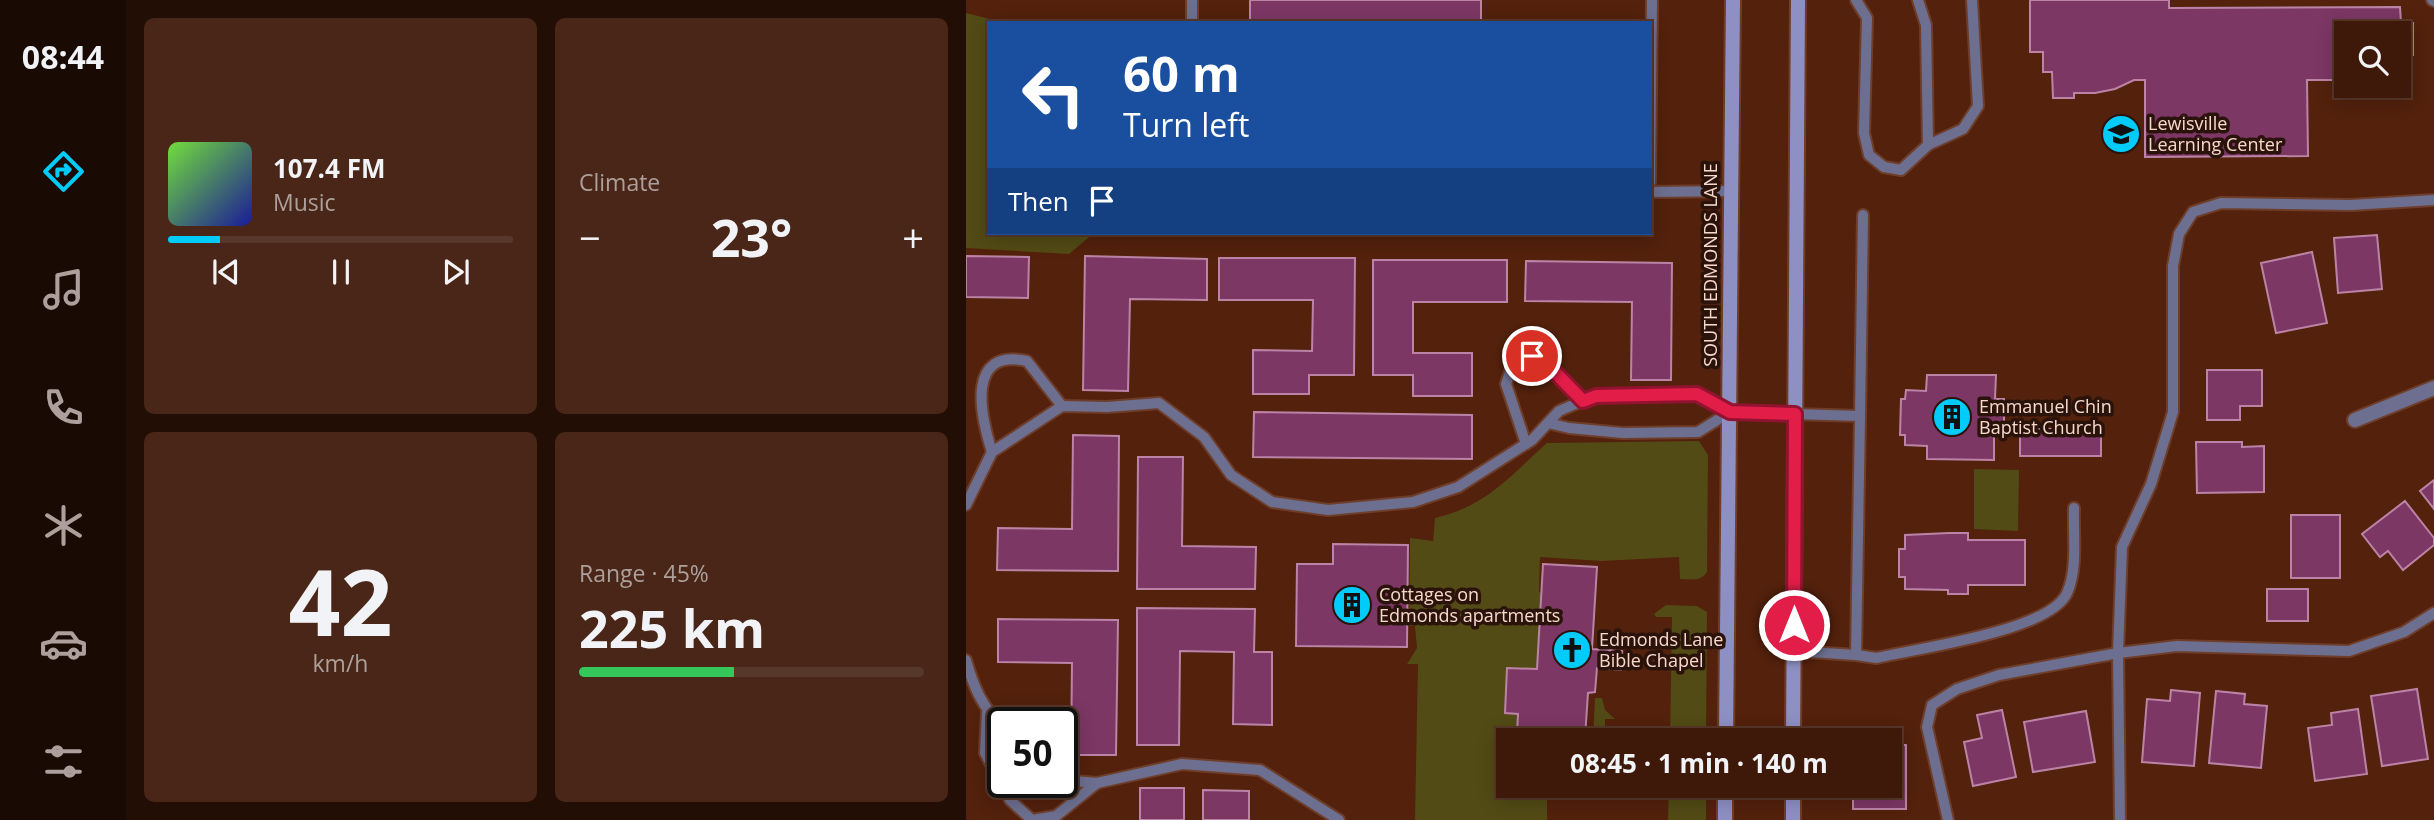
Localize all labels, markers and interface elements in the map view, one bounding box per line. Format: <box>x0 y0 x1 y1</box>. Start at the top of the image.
map controls <box>2334 21 2411 98</box>
button: search <box>2334 21 2411 98</box>
text: 08:44 <box>22 35 104 78</box>
text: 60 m <box>1123 40 1240 106</box>
icon: left <box>1008 49 1099 140</box>
text: Turn left <box>1123 103 1249 146</box>
place label: Lewisville Learning Center <box>2148 111 2283 156</box>
school or university icon: Lewisville Learning Center <box>2100 113 2142 155</box>
icon: directions <box>39 147 88 196</box>
text: 107.4 FM <box>273 150 385 186</box>
street label: SOUTH EDMONDS LANE <box>1698 163 1722 367</box>
text: Climate <box>579 166 660 198</box>
icon: arrive <box>1083 182 1121 220</box>
text: Then <box>1008 183 1069 219</box>
text: Music <box>273 186 336 218</box>
text: 23° <box>711 201 792 272</box>
text: − <box>579 211 601 263</box>
text: + <box>902 211 924 263</box>
icon: previous <box>207 253 245 291</box>
icon: pause <box>322 253 360 291</box>
icon: next <box>437 253 475 291</box>
icon: music <box>39 265 88 314</box>
pin <box>1502 326 1562 386</box>
icon: arrive <box>1513 337 1551 375</box>
icon: phone <box>39 383 88 432</box>
place label: Emmanuel Chin Baptist Church <box>1979 394 2112 439</box>
building icon: Emmanuel Chin Baptist Church <box>1931 396 1973 438</box>
icon: climate <box>39 501 88 550</box>
text: 42 <box>288 539 393 663</box>
text: Range · 45% <box>579 557 709 589</box>
place label: Cottages on Edmonds apartments <box>1379 582 1560 627</box>
building icon: Cottages on Edmonds apartments <box>1331 584 1373 626</box>
position arrow <box>1757 588 1831 662</box>
text: 225 km <box>579 592 765 663</box>
icon: car <box>39 619 88 668</box>
place label: Edmonds Lane Bible Chapel <box>1599 627 1723 672</box>
church icon: Edmonds Lane Bible Chapel <box>1551 629 1593 671</box>
text: km/h <box>313 647 368 679</box>
speed limit sign: 50 <box>987 707 1078 798</box>
icon: filters <box>39 737 88 786</box>
text: 08:45 · 1 min · 140 m <box>1570 745 1828 781</box>

